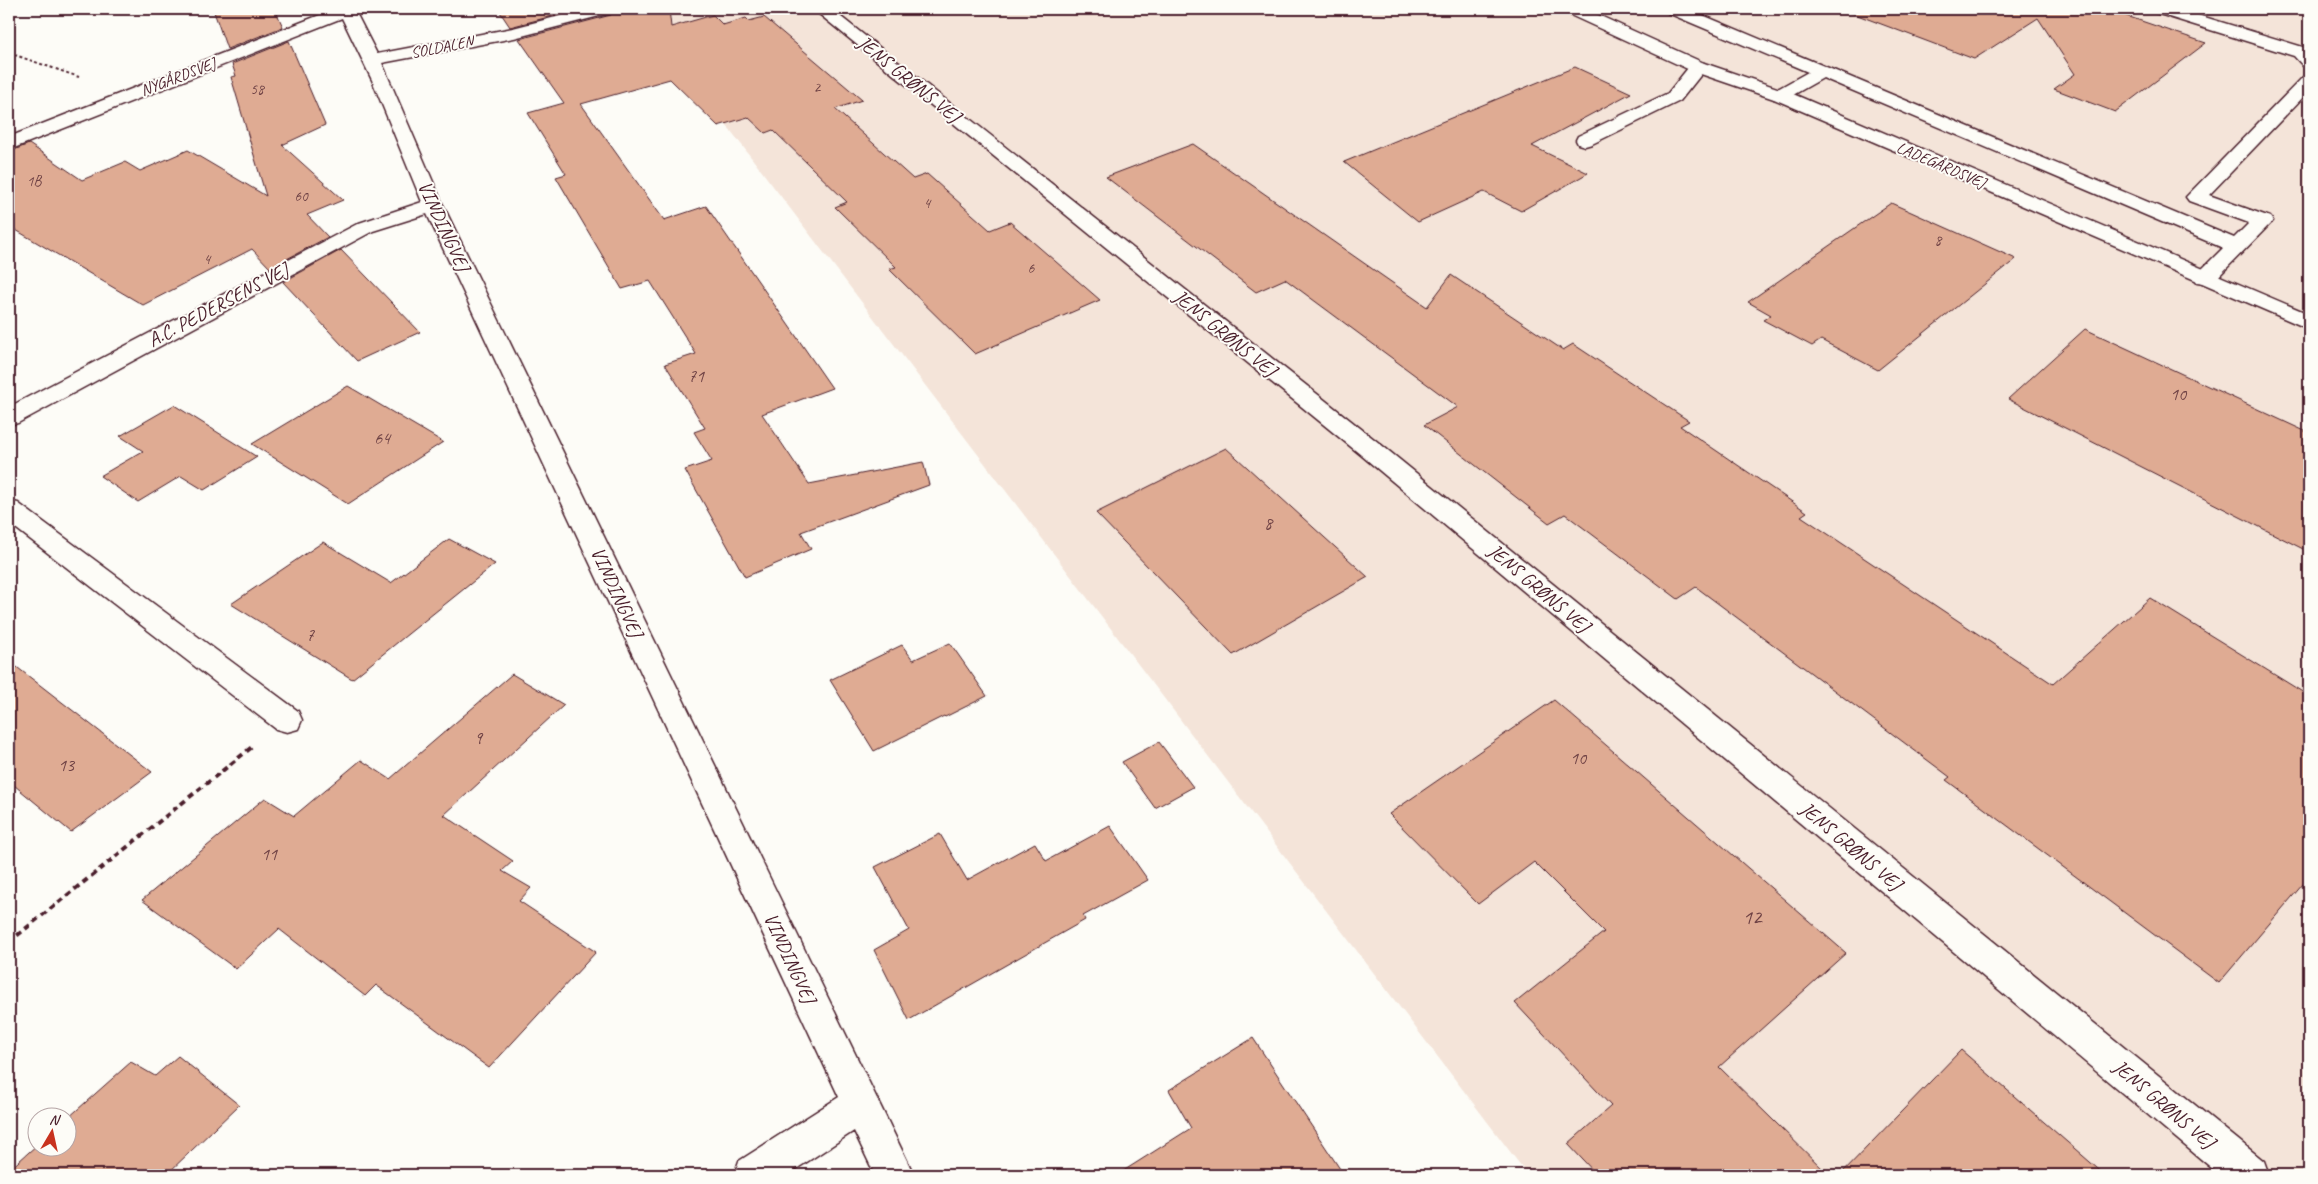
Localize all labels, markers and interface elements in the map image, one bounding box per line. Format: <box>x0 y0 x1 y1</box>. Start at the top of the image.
street label: JENS GRØNS VEJ <box>852 29 968 130</box>
street label: SOLDALEN <box>409 31 478 63</box>
street label: NYGÅRDSVEJ <box>138 53 220 100</box>
house number: 2 <box>814 78 822 97</box>
house number: 58 <box>250 80 265 99</box>
street label: LADEGÅRDSVEJ <box>1894 137 1990 194</box>
house number: 1B <box>27 172 42 191</box>
street label: VINDINGVEJ <box>412 177 477 278</box>
house number: 60 <box>294 187 309 206</box>
house number: 4 <box>924 194 932 213</box>
house number: 8 <box>1935 231 1943 250</box>
house number: 4 <box>204 250 212 269</box>
street label: A.C. PEDERSENS VEJ <box>143 256 295 353</box>
house number: 6 <box>1028 259 1036 278</box>
street label: JENS GRØNS VEJ <box>1168 283 1284 384</box>
house number: 71 <box>688 365 705 387</box>
house number: 10 <box>2170 383 2188 405</box>
house number: 64 <box>374 427 392 449</box>
house number: 8 <box>1264 512 1274 534</box>
street label: JENS GRØNS VEJ <box>1482 538 1597 640</box>
street label: VINDINGVEJ <box>585 543 650 644</box>
house number: 7 <box>306 624 315 646</box>
house number: 9 <box>474 727 484 749</box>
house number: 10 <box>1570 747 1588 769</box>
house number: 13 <box>58 754 76 776</box>
street label: JENS GRØNS VEJ <box>1794 796 1909 898</box>
house number: 11 <box>261 843 278 865</box>
house number: 12 <box>1743 904 1763 930</box>
street label: VINDINGVEJ <box>758 909 823 1010</box>
street label: JENS GRØNS VEJ <box>2107 1054 2222 1156</box>
north arrow <box>28 1106 78 1156</box>
text: N <box>48 1111 62 1129</box>

